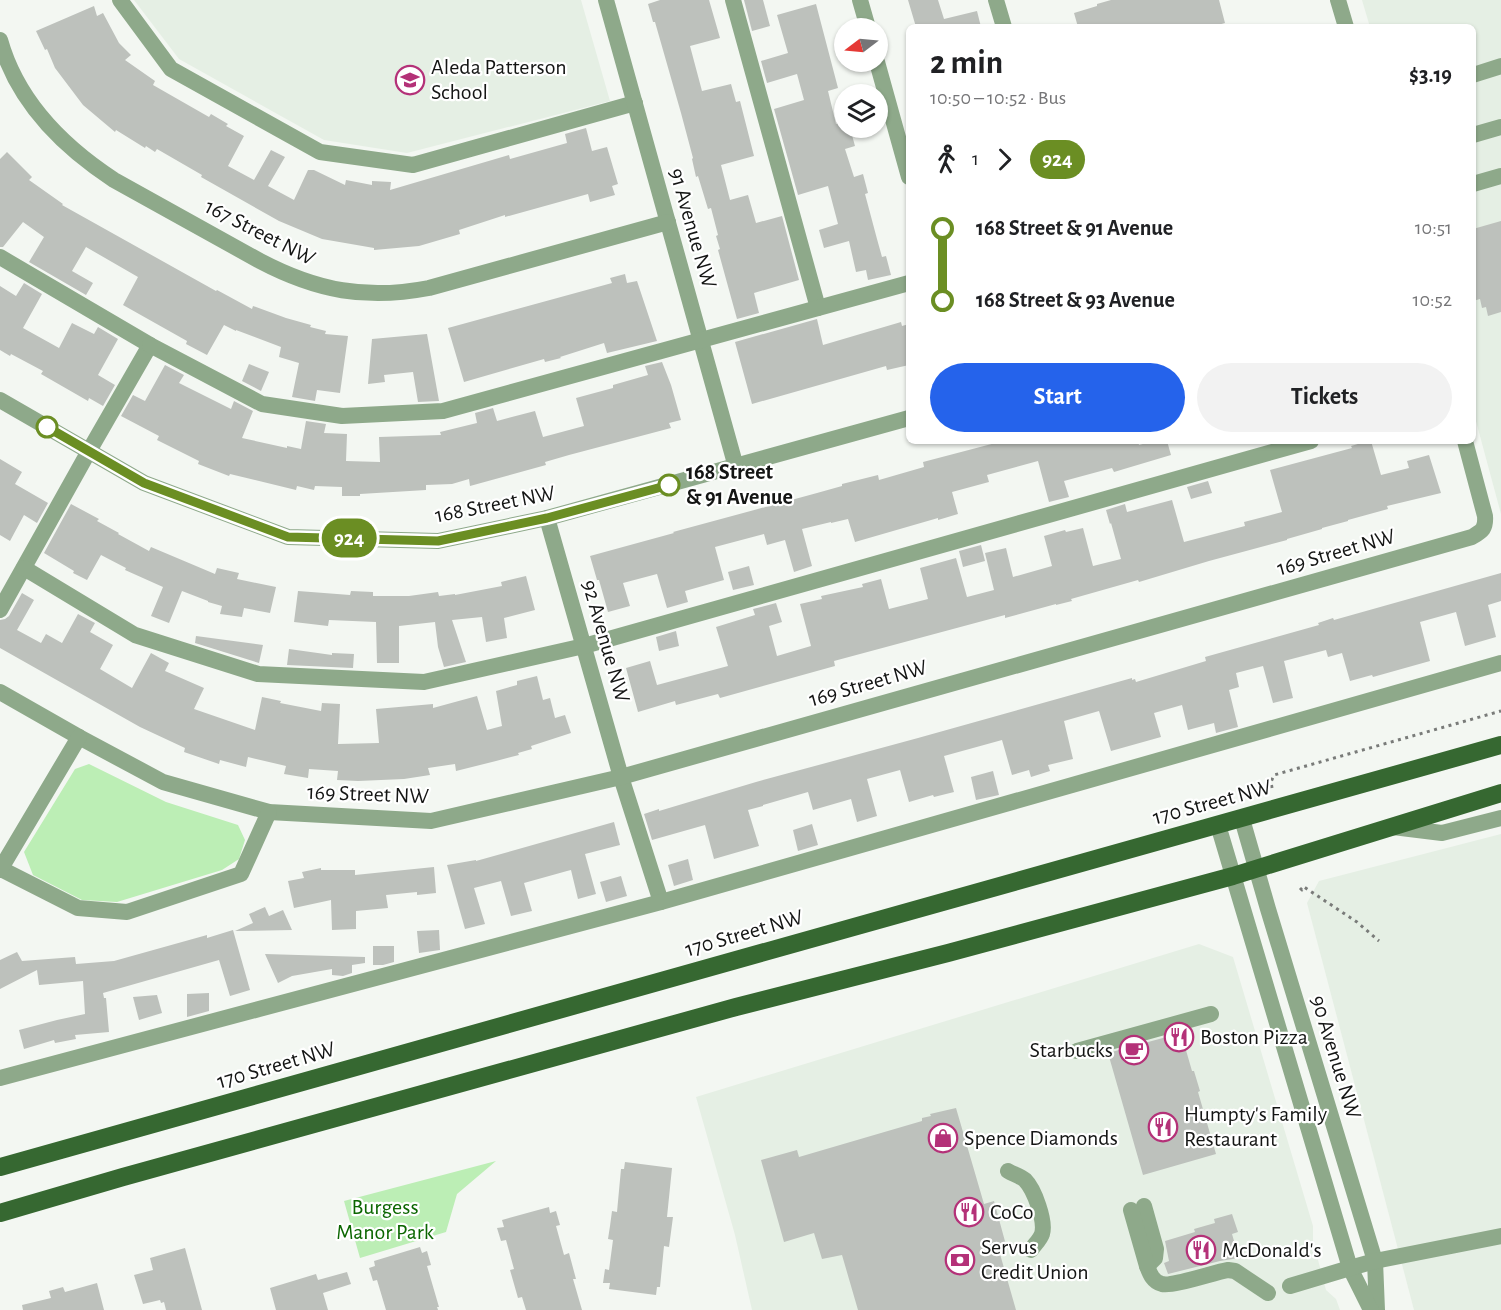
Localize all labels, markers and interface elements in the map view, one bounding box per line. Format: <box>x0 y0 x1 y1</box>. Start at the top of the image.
north arrow <box>834 18 888 72</box>
map controls <box>834 18 888 138</box>
text: 2 min <box>930 47 1003 80</box>
place label: Aleda Patterson School <box>431 56 567 103</box>
school or university icon: Aleda Patterson School <box>394 64 426 96</box>
text: $3.19 <box>1409 64 1452 86</box>
button: layers <box>834 84 888 138</box>
text: 10:50 – 10:52 · Bus <box>930 88 1066 108</box>
icon: walk <box>930 143 963 176</box>
icon: forward <box>988 143 1021 176</box>
text: 1 <box>972 149 979 169</box>
text: 924 <box>1042 149 1073 170</box>
street label: 91 Avenue NW <box>665 166 721 291</box>
street label: 167 Street NW <box>201 195 319 269</box>
text: 168 Street & 91 Avenue <box>976 217 1173 239</box>
text: 10:51 <box>1415 218 1452 238</box>
text: 168 Street & 93 Avenue <box>976 289 1175 311</box>
text: 10:52 <box>1413 290 1452 310</box>
button: Start <box>930 363 1185 432</box>
button: Tickets <box>1197 363 1452 432</box>
unlabelled marker <box>36 416 58 438</box>
place label: 168 Street & 91 Avenue <box>686 461 793 508</box>
marker: 168 Street & 91 Avenue <box>658 474 680 496</box>
street label: 168 Street NW <box>433 482 557 526</box>
line badge: 924 <box>314 518 383 558</box>
street label: 169 Street NW <box>1275 525 1398 579</box>
text: 924 <box>334 528 364 549</box>
street label: 92 Avenue NW <box>578 577 634 705</box>
street label: 169 Street NW <box>807 656 930 710</box>
street label: 170 Street NW <box>1150 776 1274 828</box>
street label: 169 Street NW <box>307 781 429 807</box>
street label: 170 Street NW <box>682 906 806 960</box>
street label: 90 Avenue NW <box>1307 993 1365 1122</box>
restaurant icon: Boston Pizza <box>1163 1021 1195 1053</box>
place label: Boston Pizza <box>1200 1026 1308 1048</box>
cafe icon: Starbucks <box>1118 1034 1150 1066</box>
street label: 170 Street NW <box>214 1038 338 1092</box>
place label: Starbucks <box>1029 1039 1113 1061</box>
place label: Humpty's Family Restaurant <box>1184 1103 1328 1150</box>
restaurant icon: Humpty's Family Restaurant <box>1147 1111 1179 1143</box>
shop icon: Spence Diamonds <box>927 1122 959 1154</box>
place label: Spence Diamonds <box>964 1127 1118 1149</box>
park label: Burgess Manor Park <box>336 1196 434 1243</box>
restaurant icon: CoCo <box>953 1196 985 1228</box>
place label: CoCo <box>990 1201 1034 1223</box>
restaurant icon: McDonald's <box>1185 1234 1217 1266</box>
place label: Servus Credit Union <box>981 1236 1089 1283</box>
place label: McDonald's <box>1222 1239 1322 1261</box>
bank icon: Servus Credit Union <box>944 1244 976 1276</box>

